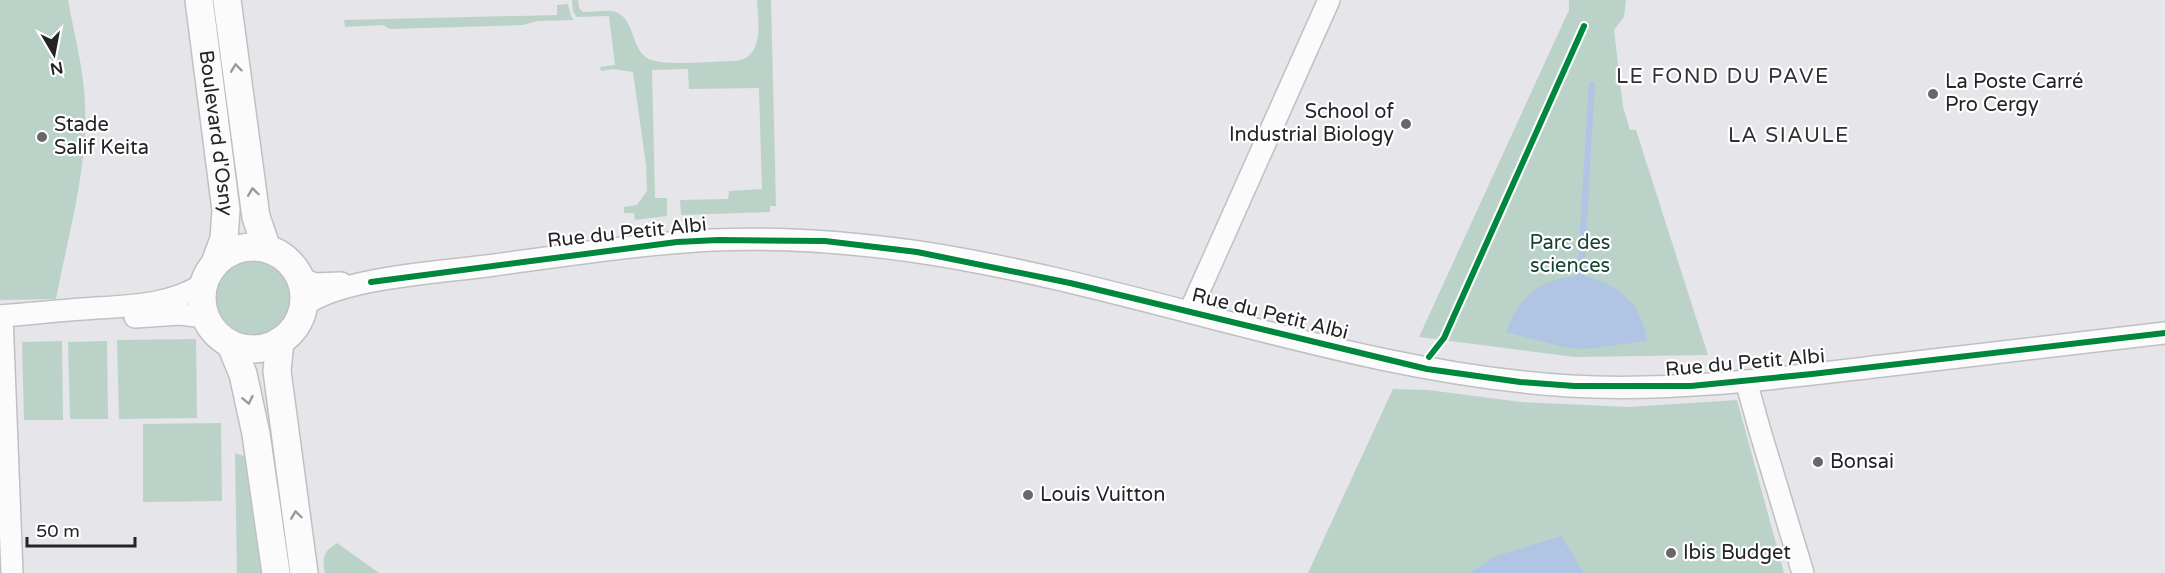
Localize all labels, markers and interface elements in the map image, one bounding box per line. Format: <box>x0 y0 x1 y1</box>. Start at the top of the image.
north arrow <box>24 24 84 84</box>
street label: Boulevard d'Osny <box>194 49 238 217</box>
text: N <box>48 57 64 79</box>
one-way arrow <box>230 63 243 72</box>
district label: LE FOND DU PAVE <box>1616 64 1830 89</box>
place label: La Poste Carré Pro Cergy <box>1945 70 2083 117</box>
marker: La Poste Carré Pro Cergy <box>1926 87 1940 101</box>
place label: School of Industrial Biology <box>1229 100 1394 147</box>
place label: Stade Salif Keita <box>54 113 149 160</box>
marker: School of Industrial Biology <box>1399 117 1413 131</box>
district label: LA SIAULE <box>1728 123 1850 148</box>
marker: Stade Salif Keita <box>35 130 49 144</box>
one-way arrow <box>247 188 259 197</box>
street label: Rue du Petit Albi <box>546 213 708 253</box>
park label: Parc des sciences <box>1530 231 1610 278</box>
street label: Rue du Petit Albi <box>1189 283 1351 345</box>
street label: Rue du Petit Albi <box>1664 344 1826 382</box>
one-way arrow <box>241 395 254 405</box>
place label: Bonsai <box>1830 450 1894 474</box>
marker: Bonsai <box>1811 455 1825 469</box>
place label: Louis Vuitton <box>1040 483 1165 507</box>
marker: Louis Vuitton <box>1021 488 1035 502</box>
scale bar <box>27 510 135 548</box>
one-way arrow <box>291 510 303 520</box>
text: 50 m <box>36 520 80 542</box>
place label: Ibis Budget <box>1683 541 1791 565</box>
marker: Ibis Budget <box>1664 546 1678 560</box>

